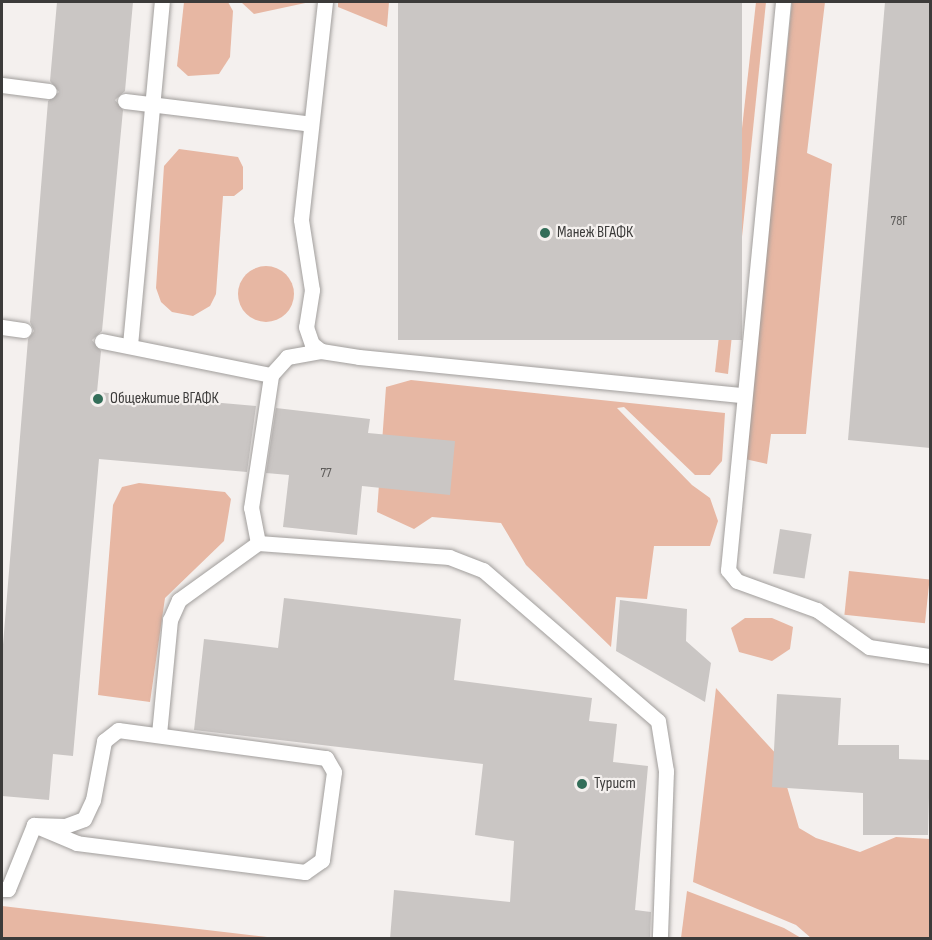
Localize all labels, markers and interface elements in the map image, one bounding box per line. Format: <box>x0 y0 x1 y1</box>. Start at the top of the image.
house number: 78Г <box>891 213 907 229</box>
place label: Манеж ВГАФК <box>557 223 633 243</box>
marker: Манеж ВГАФК <box>538 226 552 240</box>
place label: Общежитие ВГАФК <box>110 389 219 409</box>
marker: Общежитие ВГАФК <box>91 392 105 406</box>
house number: 77 <box>320 465 332 481</box>
place label: Турист <box>594 774 636 794</box>
marker: Турист <box>575 777 589 791</box>

